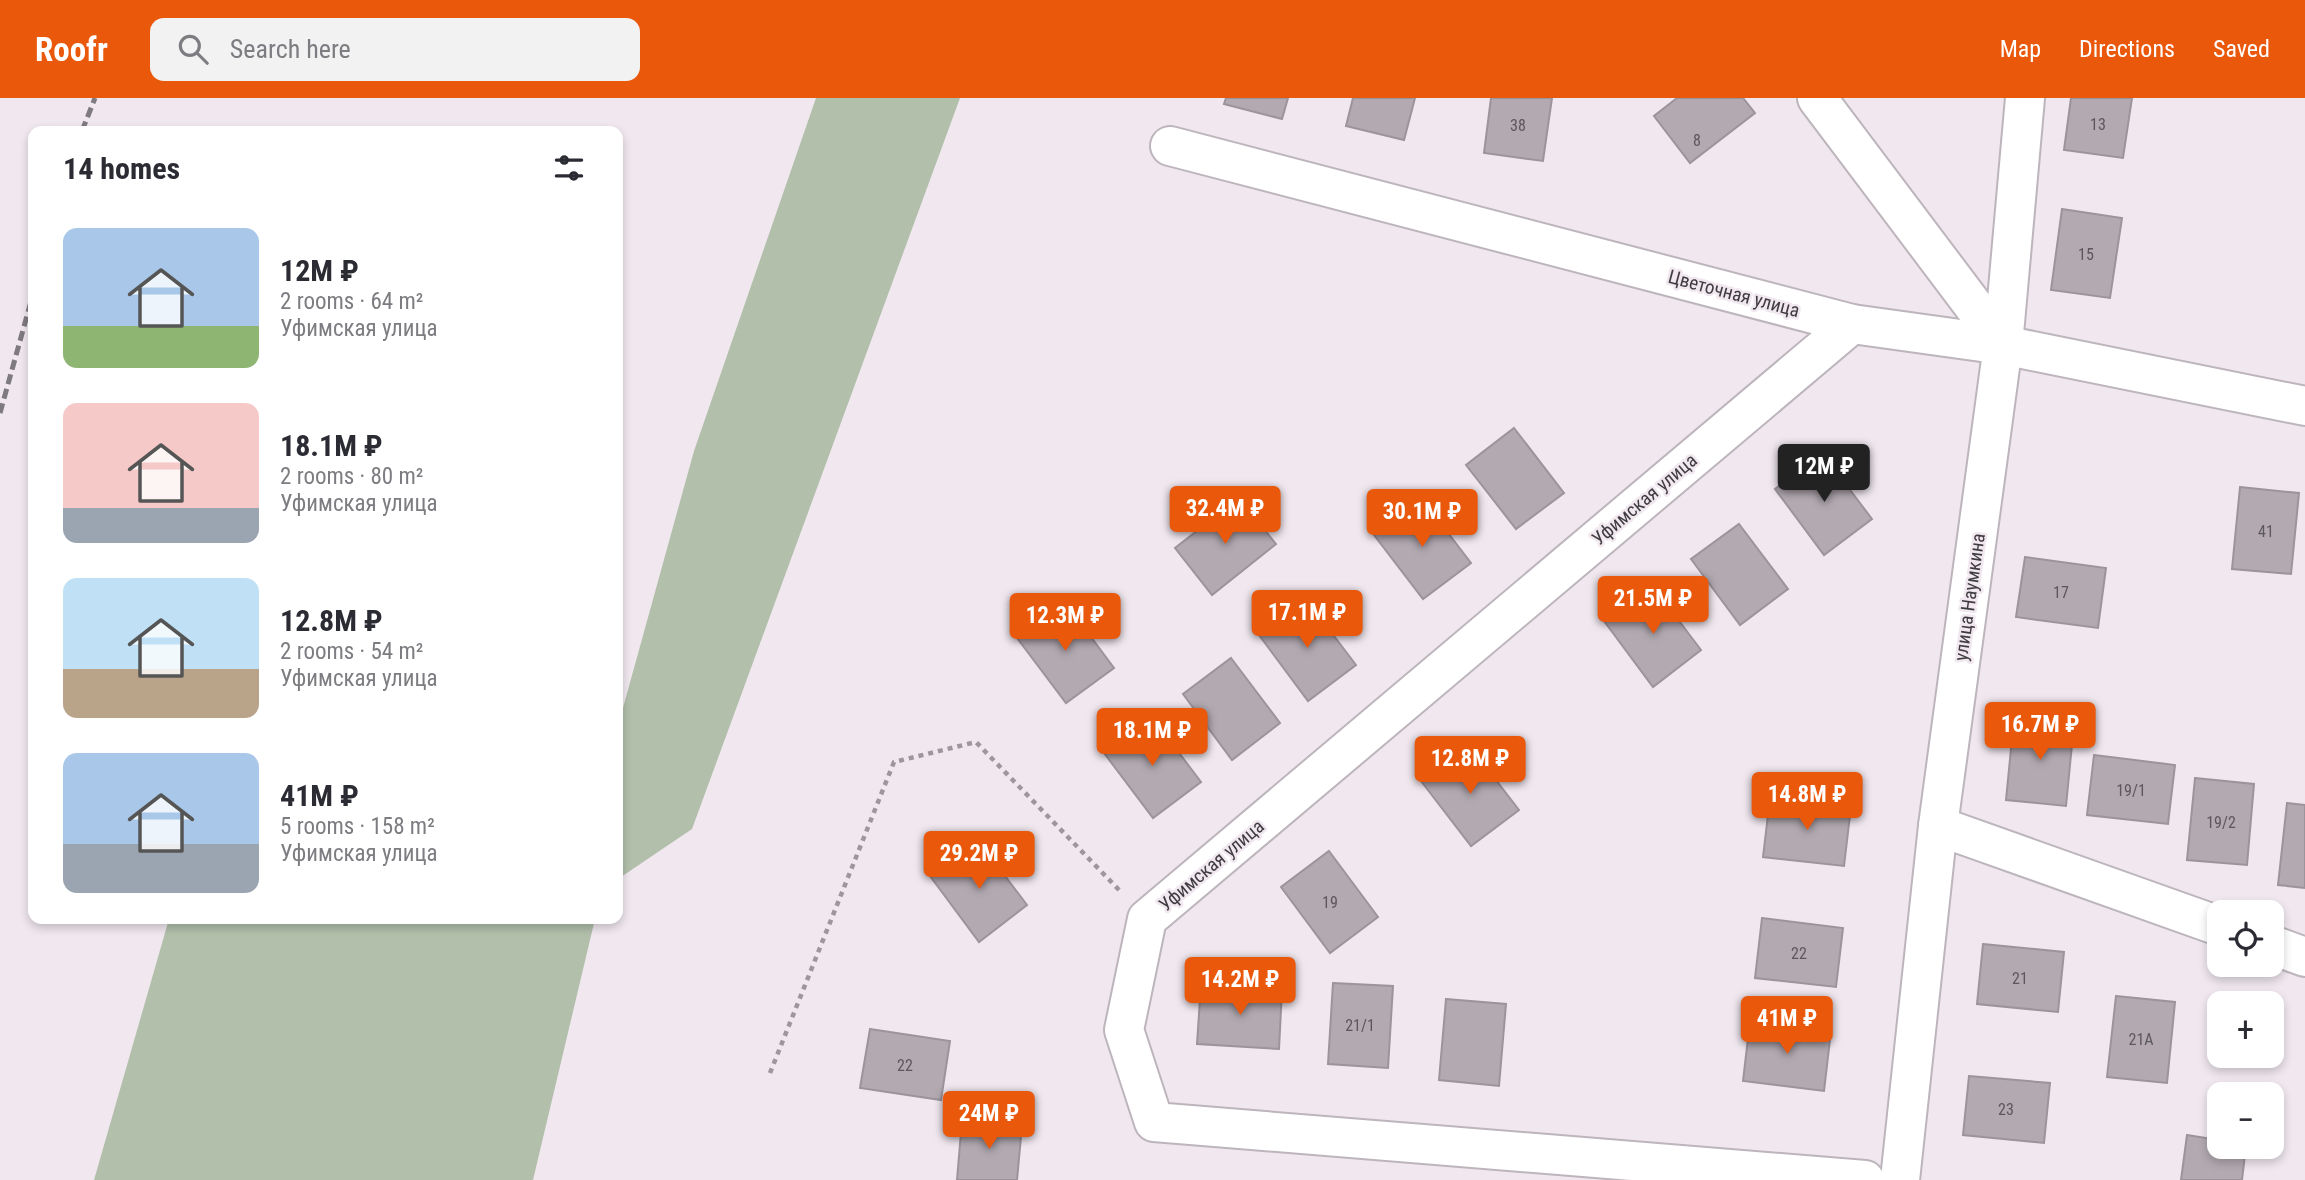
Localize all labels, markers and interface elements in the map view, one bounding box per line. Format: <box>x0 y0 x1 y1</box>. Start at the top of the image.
search box <box>150 18 640 81</box>
text: Roofr <box>35 30 108 69</box>
icon: search <box>174 30 212 68</box>
text: Search here <box>230 34 351 64</box>
text: Map <box>2000 35 2041 63</box>
text: Directions <box>2079 35 2175 63</box>
text: Saved <box>2213 35 2270 63</box>
house number: 13 <box>2090 115 2106 134</box>
house number: 38 <box>1510 116 1526 135</box>
house number: 8 <box>1693 131 1701 150</box>
icon: filters <box>550 149 588 187</box>
text: 14 homes <box>63 151 180 186</box>
house number: 15 <box>2078 245 2094 264</box>
text: 12M ₽ <box>280 253 359 288</box>
icon: home <box>119 256 203 340</box>
street label: Цветочная улица <box>1666 265 1802 322</box>
text: 2 rooms · 64 m² <box>280 288 423 315</box>
text: Уфимская улица <box>280 315 438 342</box>
text: 18.1M ₽ <box>280 428 383 463</box>
icon: home <box>119 431 203 515</box>
pin: 12M ₽ <box>1775 444 1873 504</box>
street label: Уфимская улица <box>1587 449 1702 550</box>
text: 12M ₽ <box>1794 453 1854 480</box>
text: 2 rooms · 80 m² <box>280 463 423 490</box>
pin: 32.4M ₽ <box>1160 486 1290 546</box>
text: Уфимская улица <box>280 490 438 517</box>
pin: 30.1M ₽ <box>1357 490 1487 549</box>
text: 32.4M ₽ <box>1186 495 1264 522</box>
text: 30.1M ₽ <box>1383 498 1461 525</box>
house number: 41 <box>2258 522 2274 541</box>
street label: улица Наумкина <box>1949 532 1990 662</box>
pin: 21.5M ₽ <box>1588 576 1718 636</box>
house number: 17 <box>2053 583 2069 602</box>
text: 21.5M ₽ <box>1614 585 1692 612</box>
pin: 17.1M ₽ <box>1242 590 1372 650</box>
pin: 12.3M ₽ <box>1000 594 1130 653</box>
text: 17.1M ₽ <box>1268 599 1346 626</box>
text: 12.3M ₽ <box>1026 602 1104 629</box>
text: 12.8M ₽ <box>280 603 383 638</box>
icon: home <box>119 606 203 690</box>
text: 2 rooms · 54 m² <box>280 638 423 665</box>
text: Уфимская улица <box>280 665 438 692</box>
pin: 16.7M ₽ <box>1975 702 2105 762</box>
pin: 18.1M ₽ <box>1087 708 1217 768</box>
text: 16.7M ₽ <box>2001 711 2079 738</box>
text: 18.1M ₽ <box>1113 717 1191 744</box>
pin: 12.8M ₽ <box>1405 736 1535 796</box>
text: 12.8M ₽ <box>1431 745 1509 772</box>
pin: 14.8M ₽ <box>1742 772 1872 832</box>
text: 41M ₽ <box>280 778 359 813</box>
icon: home <box>119 781 203 865</box>
text: 14.8M ₽ <box>1768 781 1846 808</box>
house number: 19/1 <box>2116 781 2146 800</box>
text: 5 rooms · 158 m² <box>280 813 435 840</box>
house number: 19/2 <box>2206 813 2236 832</box>
street label: Уфимская улица <box>1154 815 1269 916</box>
pin: 29.2M ₽ <box>914 832 1044 891</box>
text: Уфимская улица <box>280 840 438 867</box>
text: 29.2M ₽ <box>940 840 1018 867</box>
house number: 19 <box>1322 893 1338 912</box>
map controls <box>2207 900 2284 1159</box>
button: locate <box>2207 900 2284 977</box>
house number: 22 <box>1791 944 1807 963</box>
pin: 14.2M ₽ <box>1175 958 1305 1017</box>
text: 14.2M ₽ <box>1201 966 1279 993</box>
house number: 21 <box>2012 969 2028 988</box>
button: + <box>2207 991 2284 1068</box>
pin: 41M ₽ <box>1738 996 1836 1056</box>
text: 41M ₽ <box>1757 1005 1817 1032</box>
house number: 21/1 <box>1345 1016 1375 1035</box>
house number: 21А <box>2128 1030 2154 1049</box>
house number: 22 <box>897 1056 913 1075</box>
button: − <box>2207 1082 2284 1159</box>
pin: 24M ₽ <box>940 1091 1038 1151</box>
text: 24M ₽ <box>959 1100 1019 1127</box>
house number: 23 <box>1998 1100 2014 1119</box>

